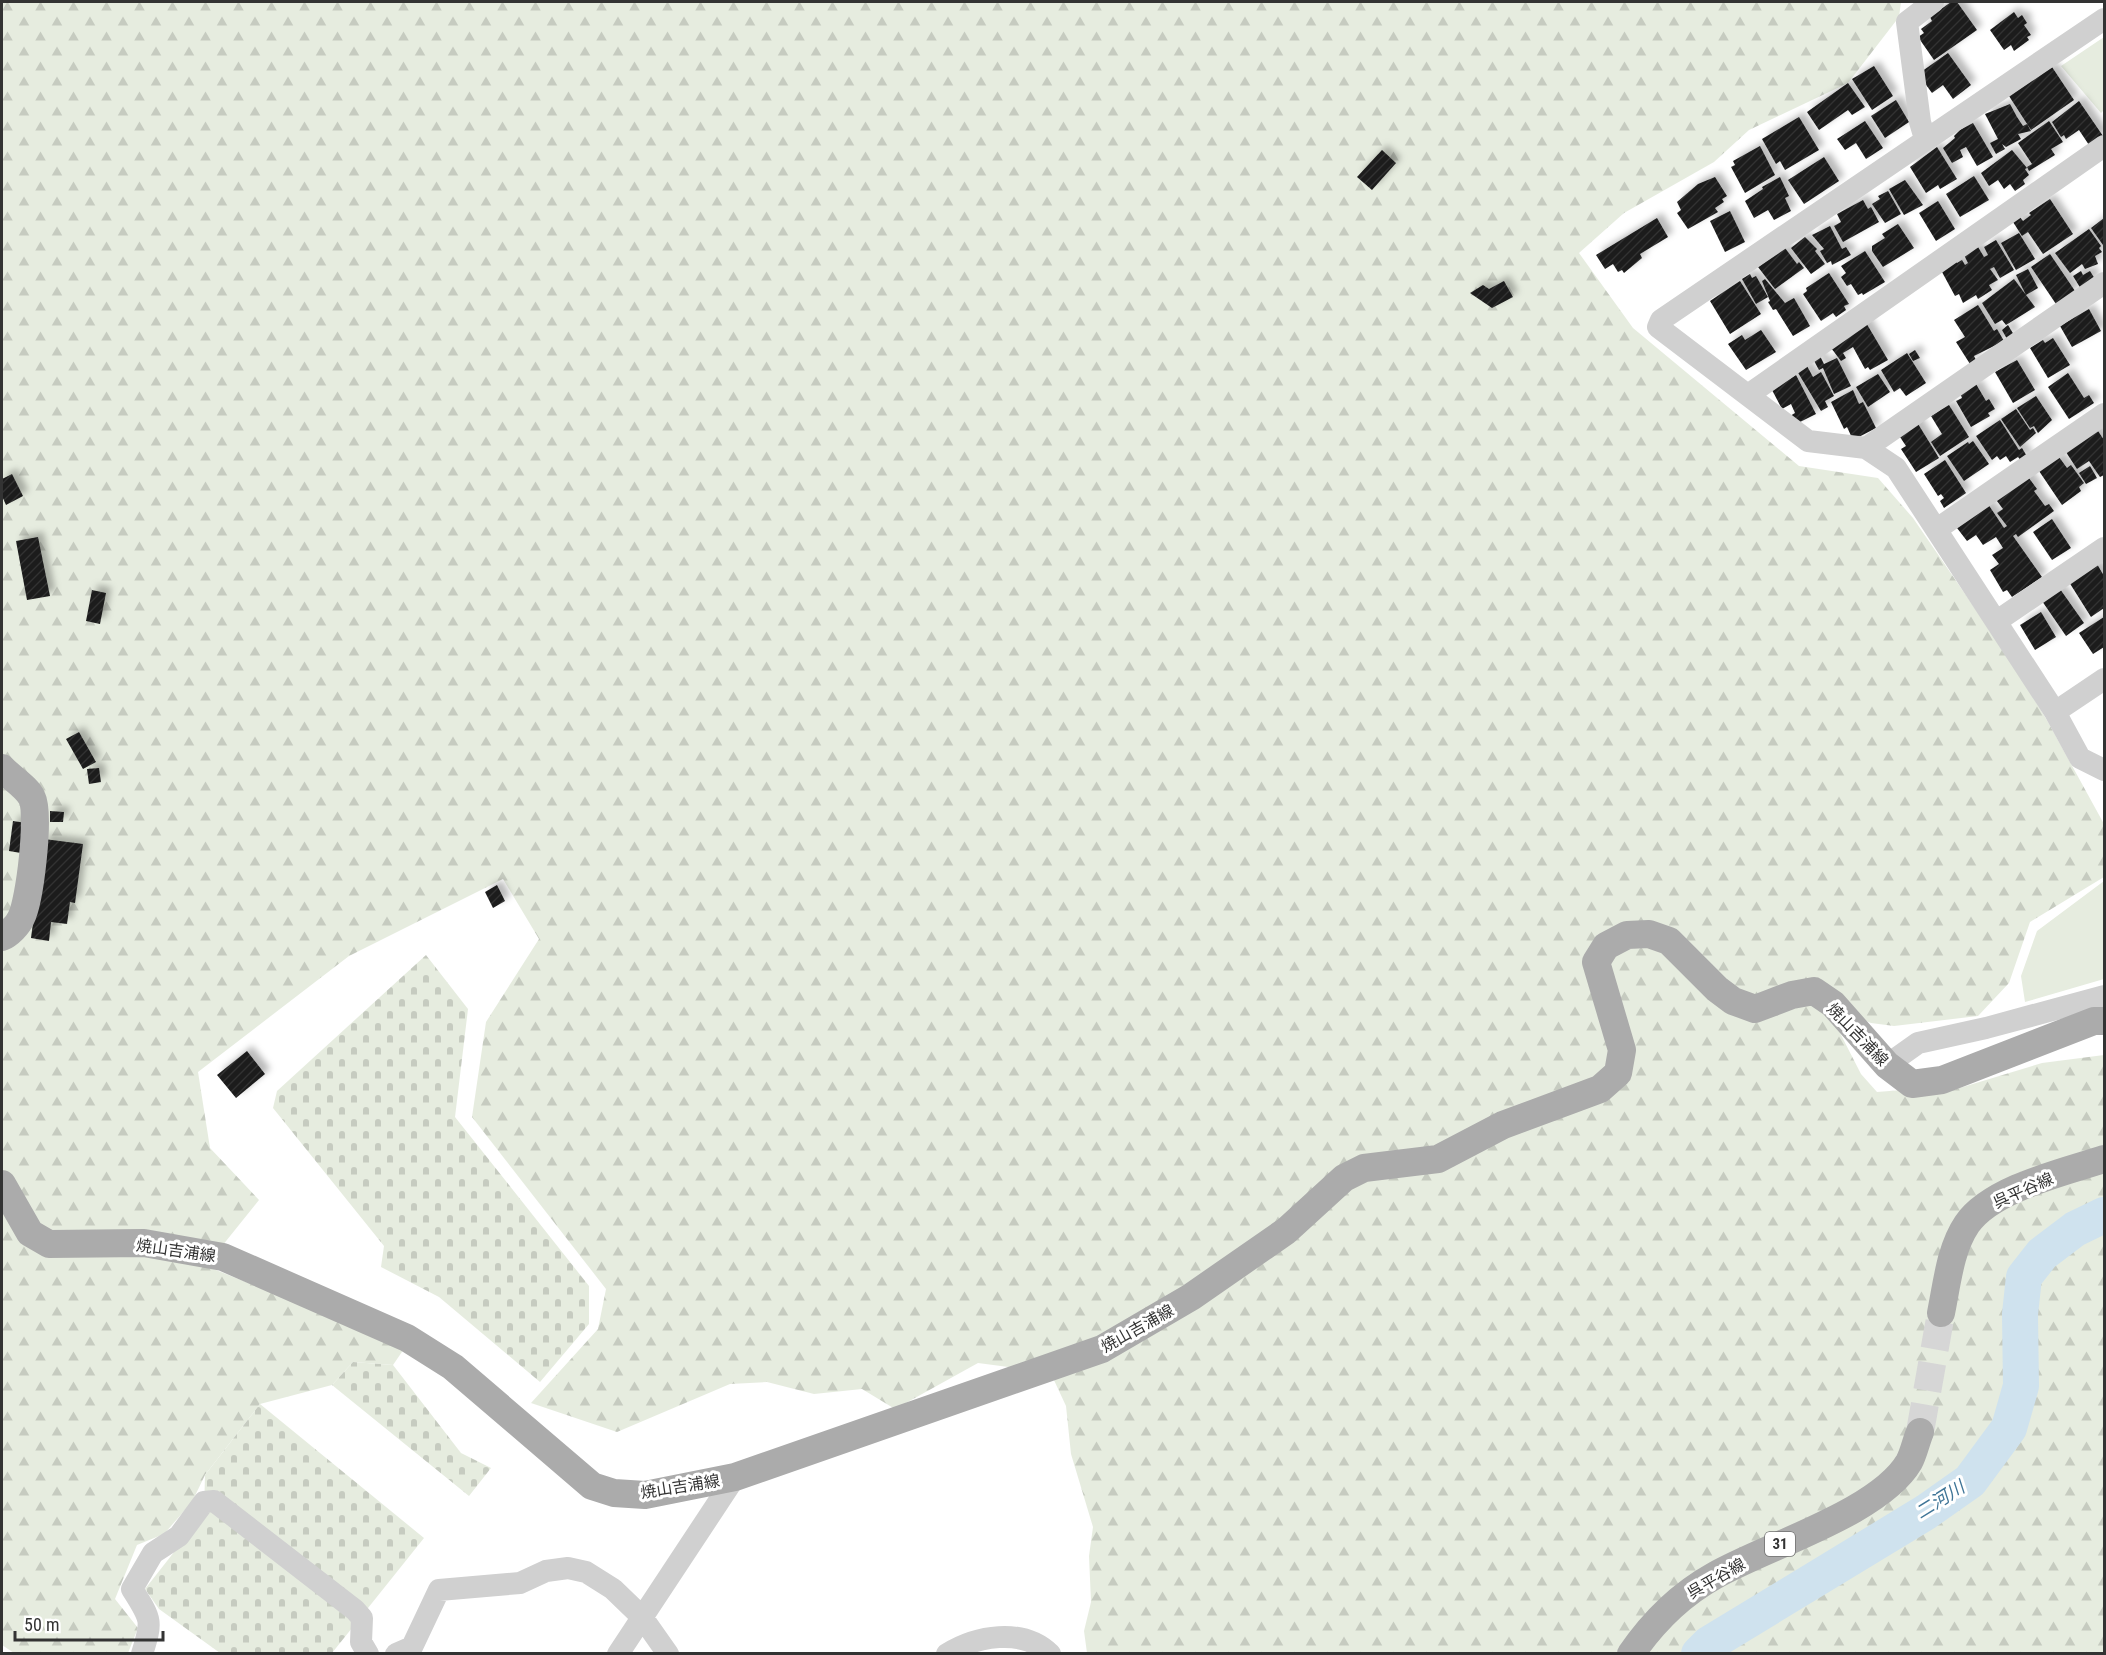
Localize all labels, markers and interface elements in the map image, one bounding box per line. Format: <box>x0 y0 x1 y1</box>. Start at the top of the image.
street label: 焼山吉浦線 <box>1823 999 1892 1070</box>
street label: 呉平谷線 <box>1990 1169 2056 1212</box>
street label: 焼山吉浦線 <box>135 1236 217 1265</box>
street label: 焼山吉浦線 <box>1098 1301 1177 1356</box>
street label: 焼山吉浦線 <box>639 1471 721 1502</box>
water label: 二河川 <box>1911 1475 1970 1523</box>
road number: 31 <box>1765 1532 1795 1556</box>
street label: 呉平谷線 <box>1684 1554 1749 1603</box>
scale bar <box>15 1604 164 1642</box>
text: 50 m <box>24 1614 59 1635</box>

